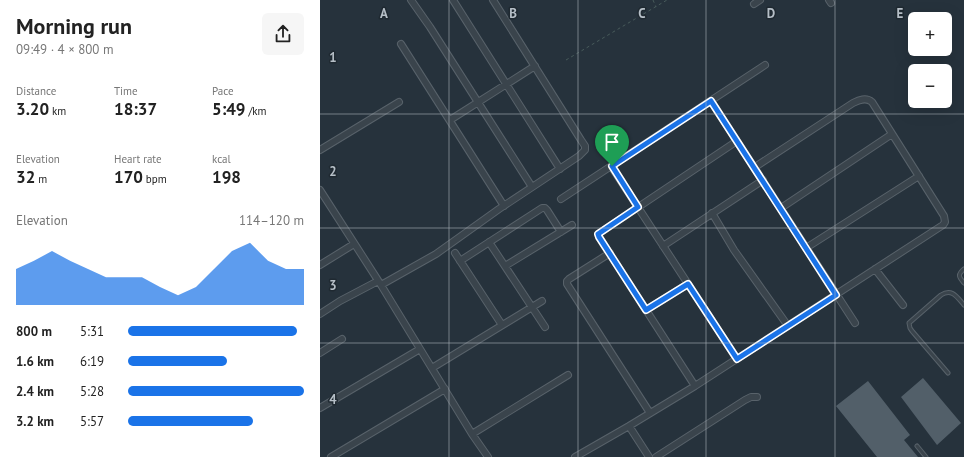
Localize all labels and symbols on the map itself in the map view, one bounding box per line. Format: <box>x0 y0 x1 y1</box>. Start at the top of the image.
text: A <box>380 5 388 22</box>
text: B <box>509 5 517 22</box>
text: C <box>638 5 646 22</box>
text: D <box>767 5 775 22</box>
text: E <box>897 5 904 22</box>
text: 1 <box>329 49 337 66</box>
pin <box>595 125 629 166</box>
text: 2 <box>329 163 337 180</box>
text: 3 <box>329 277 337 294</box>
text: 4 <box>329 391 337 408</box>

